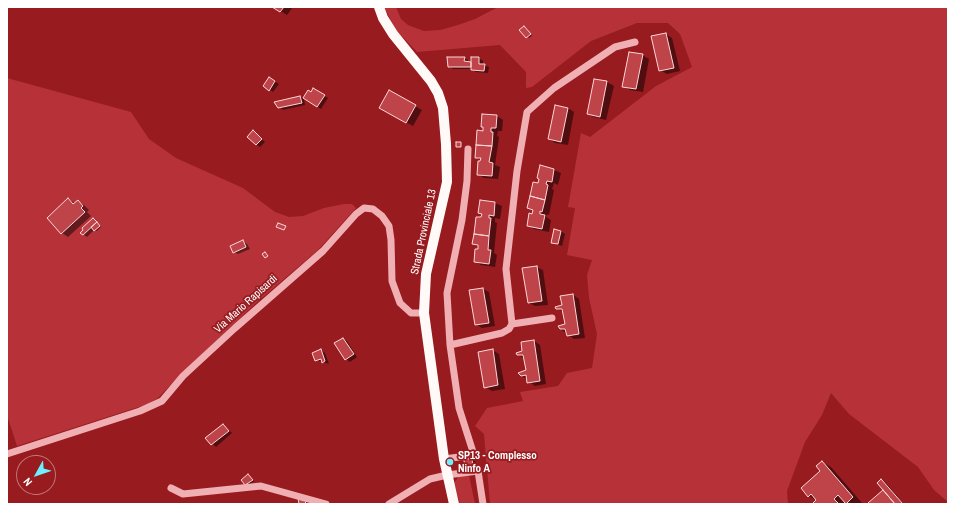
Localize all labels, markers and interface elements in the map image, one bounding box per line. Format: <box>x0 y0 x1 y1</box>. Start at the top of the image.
street label: Strada Provinciale 13 <box>409 188 439 276</box>
street label: Via Mario Rapisardi <box>212 272 280 336</box>
place label: SP13 - Complesso Ninfo A <box>458 449 537 475</box>
north arrow <box>16 455 56 495</box>
marker: SP13 - Complesso Ninfo A <box>445 457 455 467</box>
text: N <box>20 475 35 489</box>

